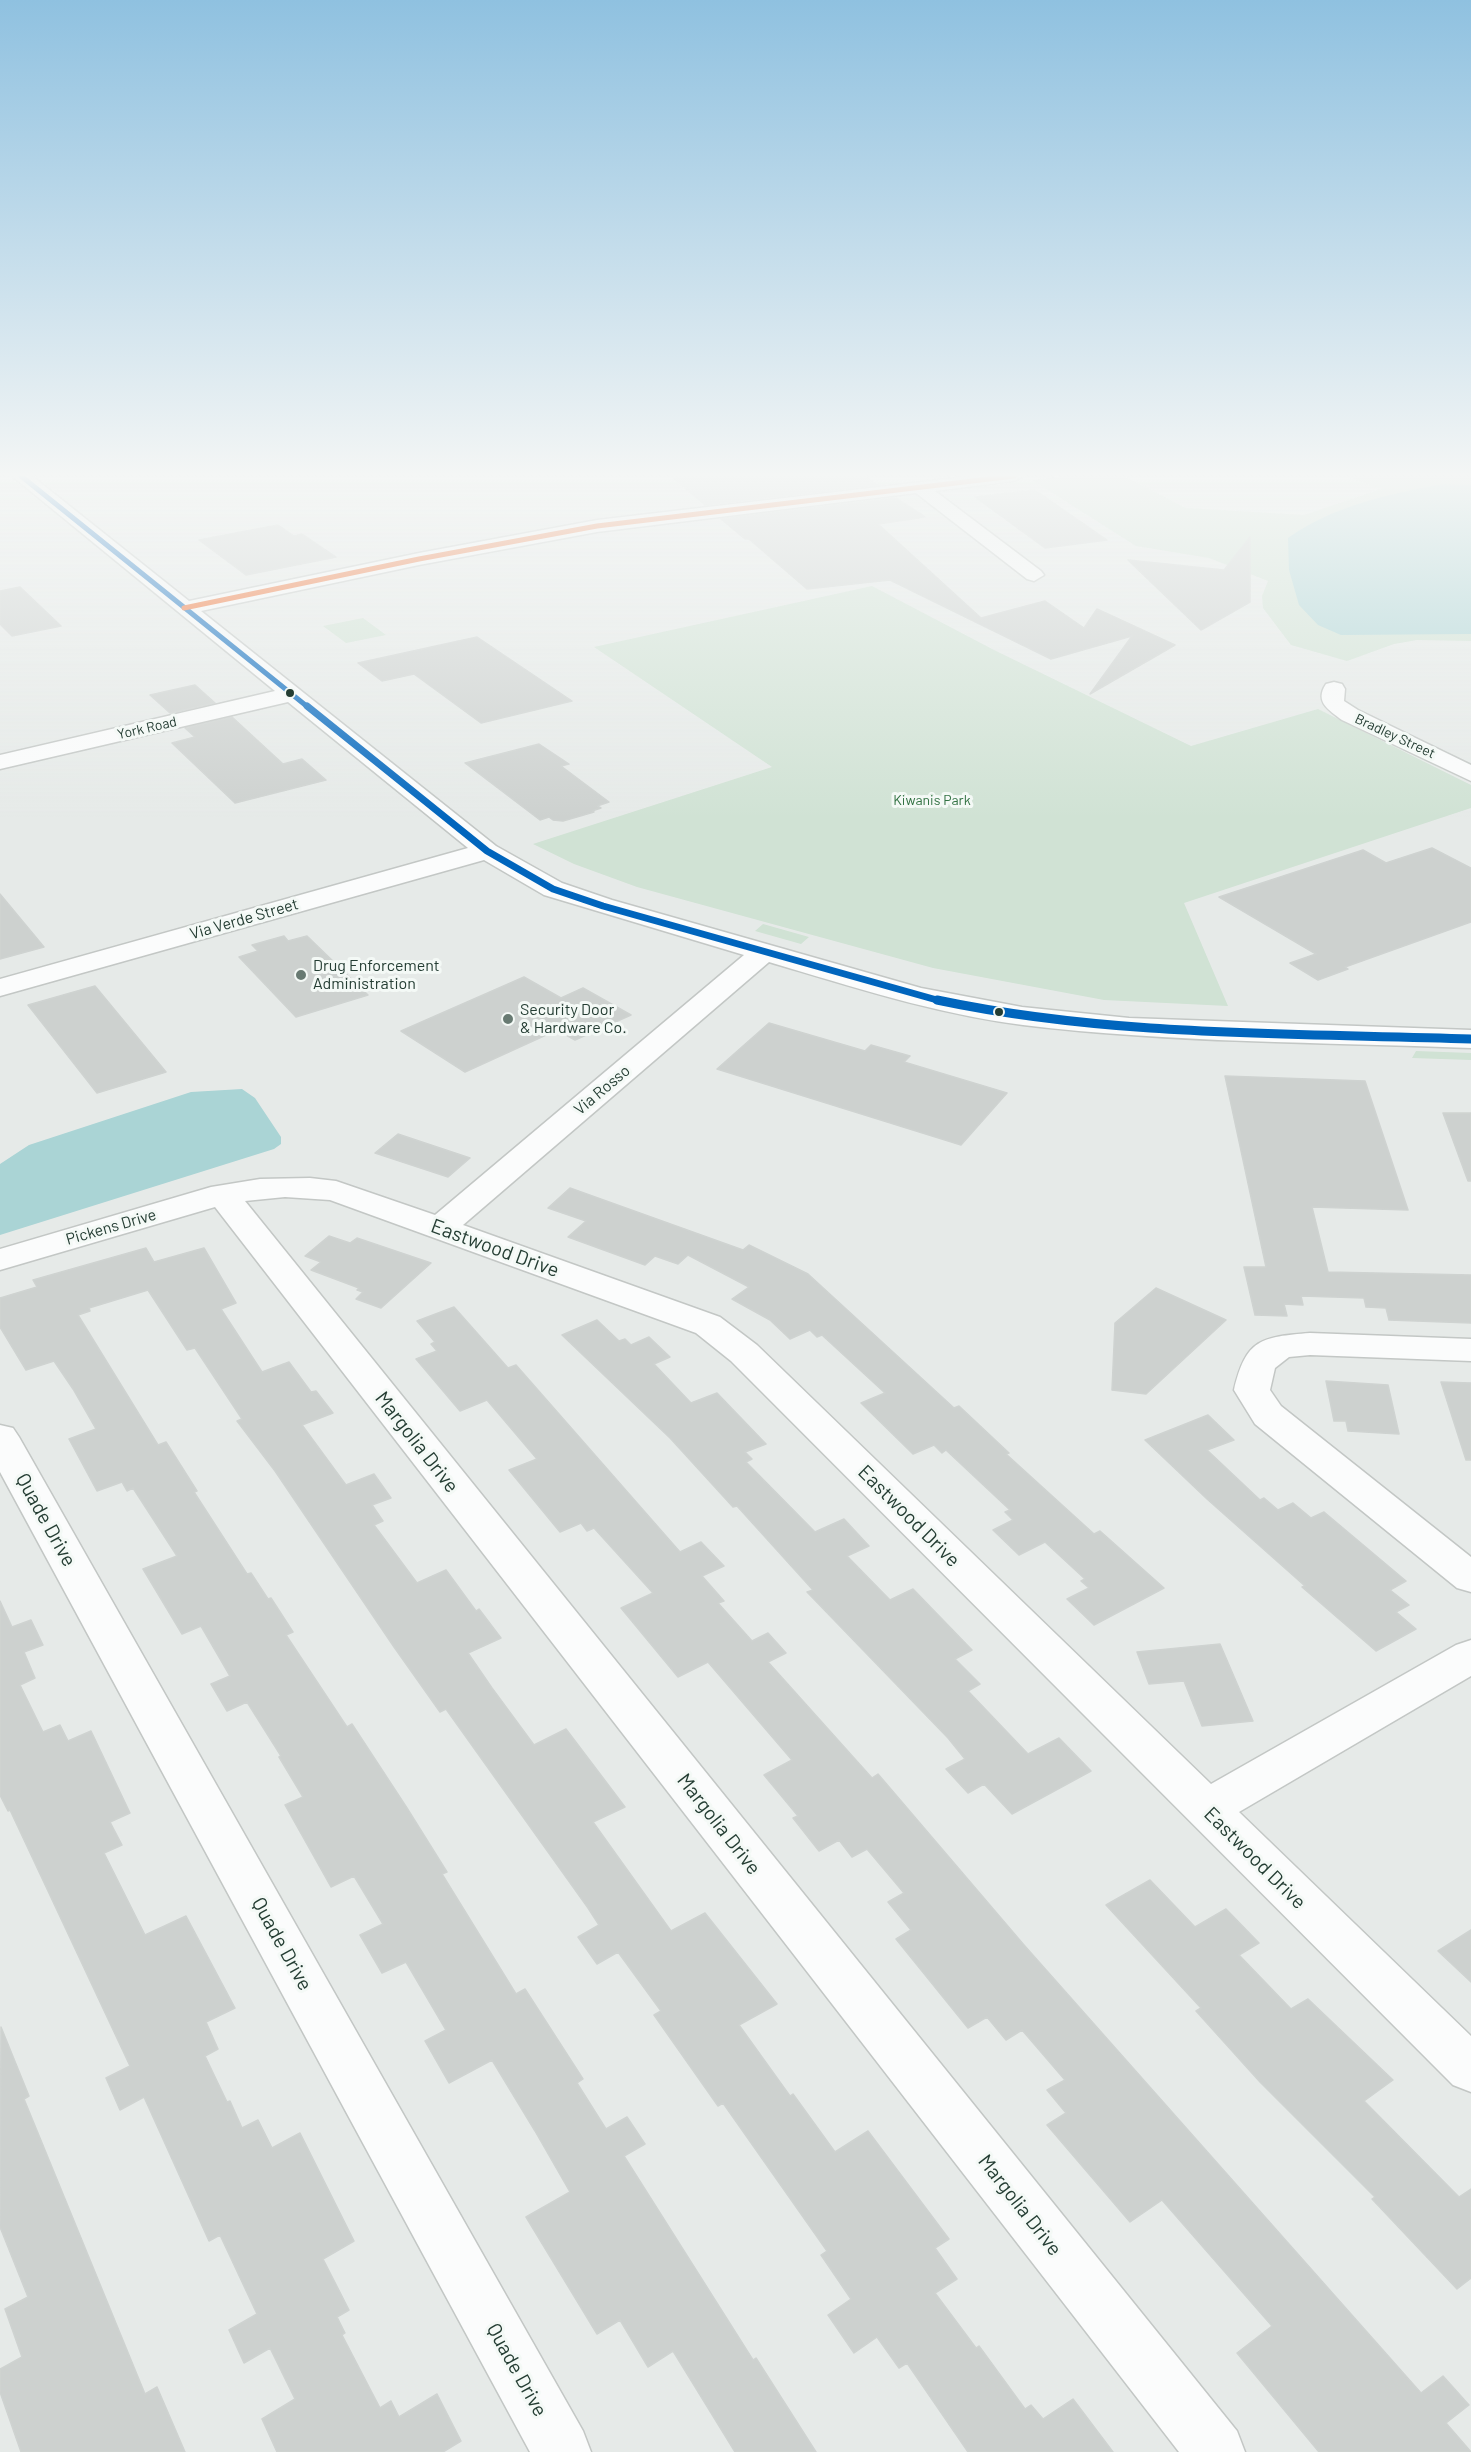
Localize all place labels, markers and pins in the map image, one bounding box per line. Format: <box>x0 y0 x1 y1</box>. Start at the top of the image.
unlabelled marker <box>284 687 296 699</box>
place label: Drug Enforcement Administration <box>313 956 440 994</box>
marker: Drug Enforcement Administration <box>294 968 308 982</box>
place label: Security Door & Hardware Co. <box>520 1000 627 1038</box>
unlabelled marker <box>993 1006 1005 1018</box>
marker: Security Door & Hardware Co. <box>501 1012 515 1026</box>

